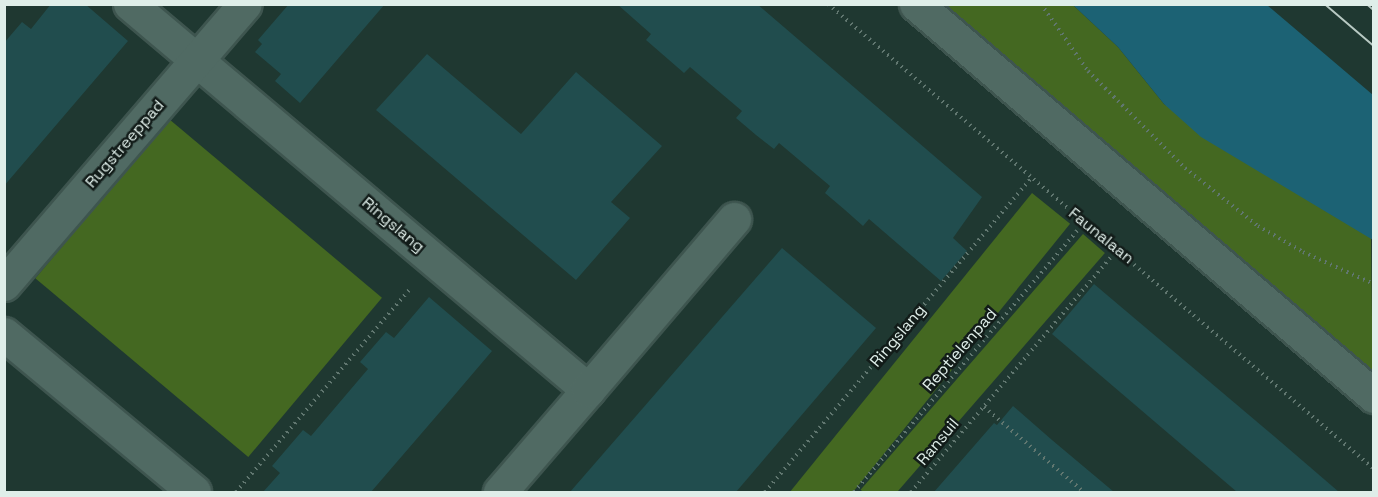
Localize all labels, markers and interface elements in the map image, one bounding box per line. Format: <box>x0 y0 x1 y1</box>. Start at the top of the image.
street label: Rugstreeppad <box>82 96 168 192</box>
street label: Ringslang <box>358 193 428 257</box>
street label: Faunalaan <box>1064 204 1138 268</box>
street label: Ringslang <box>866 301 930 371</box>
street label: Reptielenpad <box>919 305 1001 395</box>
street label: Ransuil <box>913 415 963 469</box>

